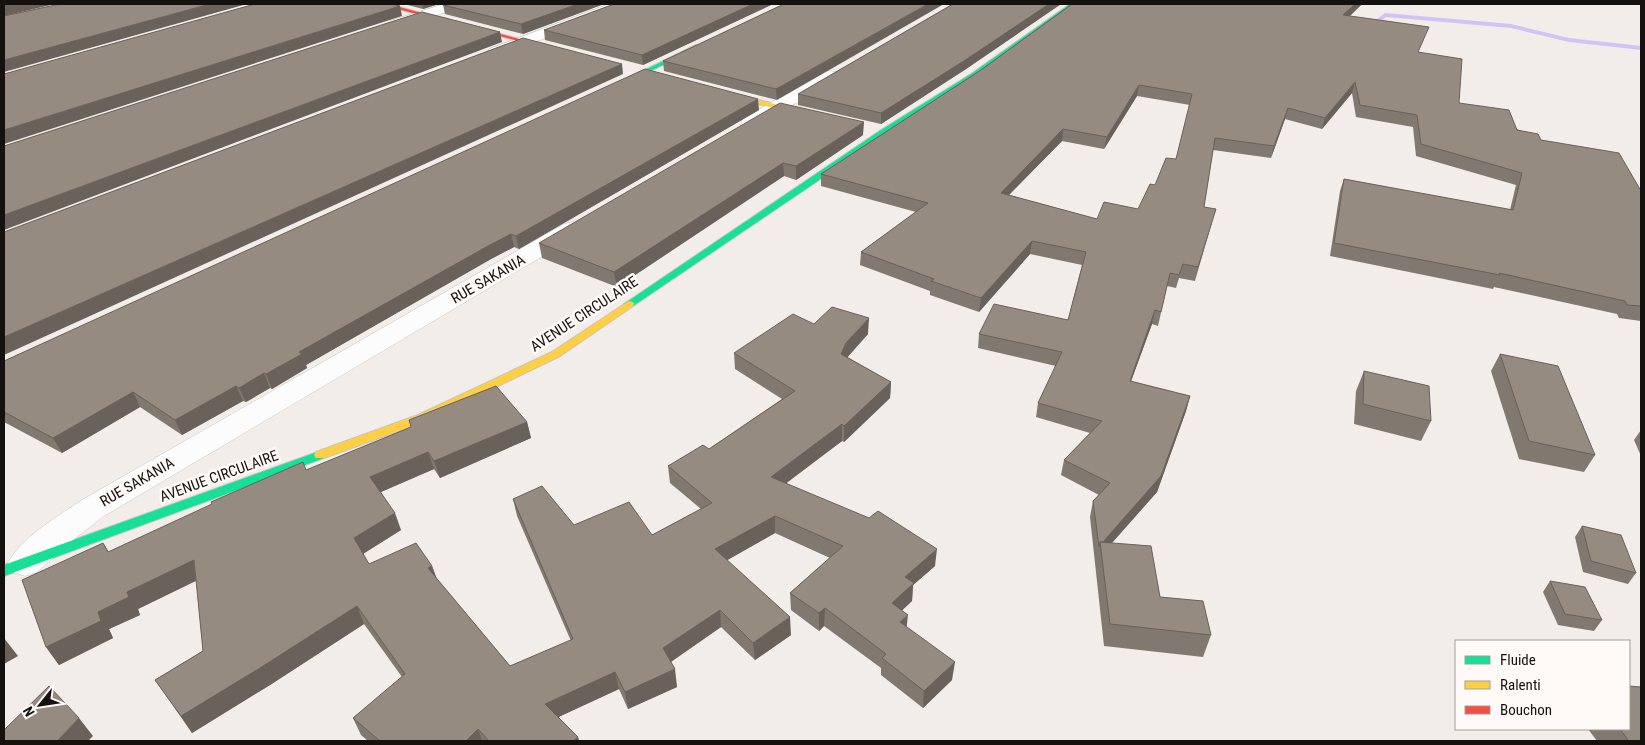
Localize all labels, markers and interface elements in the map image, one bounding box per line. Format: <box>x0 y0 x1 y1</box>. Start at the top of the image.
street label: RUE SAKANIA <box>448 250 528 307</box>
street label: AVENUE CIRCULAIRE <box>527 272 641 356</box>
street label: AVENUE CIRCULAIRE <box>157 446 281 506</box>
street label: RUE SAKANIA <box>97 453 177 510</box>
legend <box>1455 640 1630 730</box>
text: Fluide <box>1500 651 1536 669</box>
text: Ralenti <box>1500 676 1541 694</box>
north arrow <box>15 680 65 730</box>
text: Bouchon <box>1500 701 1552 719</box>
text: N <box>20 704 38 719</box>

